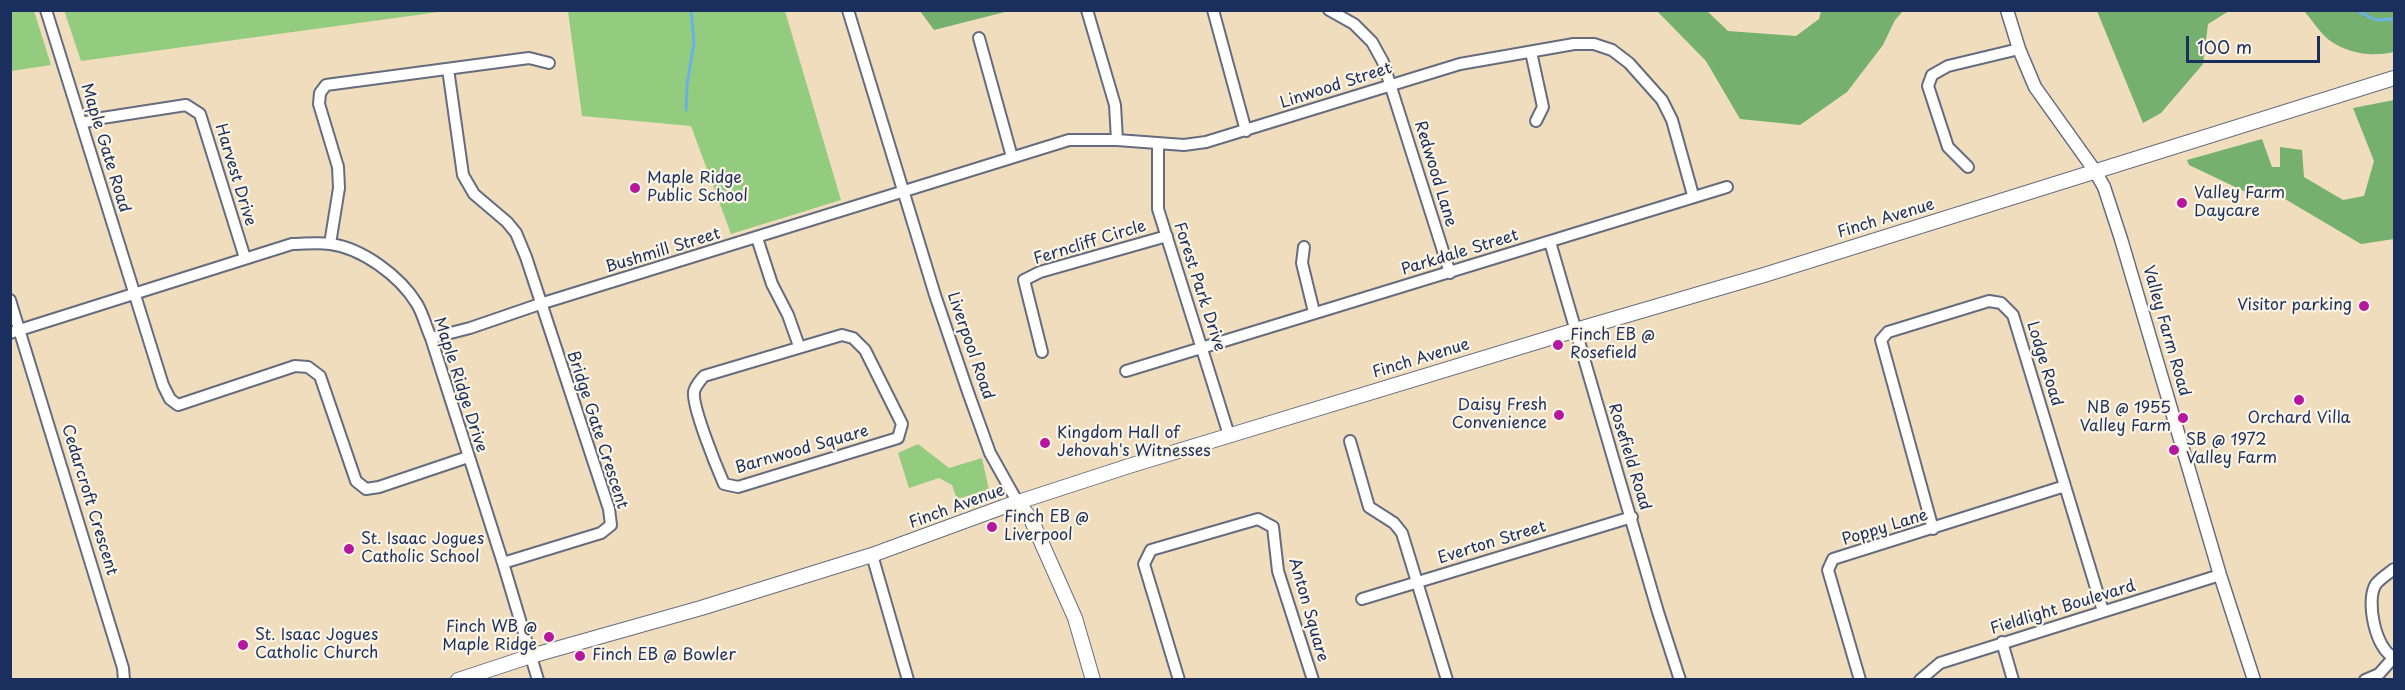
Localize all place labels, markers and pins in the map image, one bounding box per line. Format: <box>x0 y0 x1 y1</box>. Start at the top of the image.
place label: Maple Ridge Public School <box>647 169 748 207</box>
marker: Maple Ridge Public School <box>628 181 642 195</box>
place label: Valley Farm Daycare <box>2194 184 2285 222</box>
marker: Valley Farm Daycare <box>2175 196 2189 210</box>
place label: Visitor parking <box>2237 296 2352 316</box>
marker: Visitor parking <box>2357 299 2371 313</box>
place label: Finch EB @ Rosefield <box>1570 326 1655 364</box>
marker: Finch EB @ Rosefield <box>1551 338 1565 352</box>
marker: Orchard Villa <box>2292 393 2306 407</box>
place label: Daisy Fresh Convenience <box>1452 396 1547 434</box>
place label: NB @ 1955 Valley Farm <box>2080 399 2171 437</box>
marker: Daisy Fresh Convenience <box>1552 408 1566 422</box>
place label: Orchard Villa <box>2247 409 2351 429</box>
marker: NB @ 1955 Valley Farm <box>2176 411 2190 425</box>
place label: Kingdom Hall of Jehovah's Witnesses <box>1057 424 1211 462</box>
place label: SB @ 1972 Valley Farm <box>2186 431 2277 469</box>
marker: Kingdom Hall of Jehovah's Witnesses <box>1038 436 1052 450</box>
marker: SB @ 1972 Valley Farm <box>2167 443 2181 457</box>
place label: Finch EB @ Liverpool <box>1004 508 1089 546</box>
marker: Finch EB @ Liverpool <box>985 520 999 534</box>
place label: St. Isaac Jogues Catholic School <box>361 530 484 568</box>
marker: St. Isaac Jogues Catholic School <box>342 542 356 556</box>
place label: Finch WB @ Maple Ridge <box>442 618 537 656</box>
place label: St. Isaac Jogues Catholic Church <box>255 626 378 664</box>
marker: Finch WB @ Maple Ridge <box>542 630 556 644</box>
marker: St. Isaac Jogues Catholic Church <box>236 638 250 652</box>
place label: Finch EB @ Bowler <box>592 646 736 666</box>
marker: Finch EB @ Bowler <box>573 649 587 663</box>

